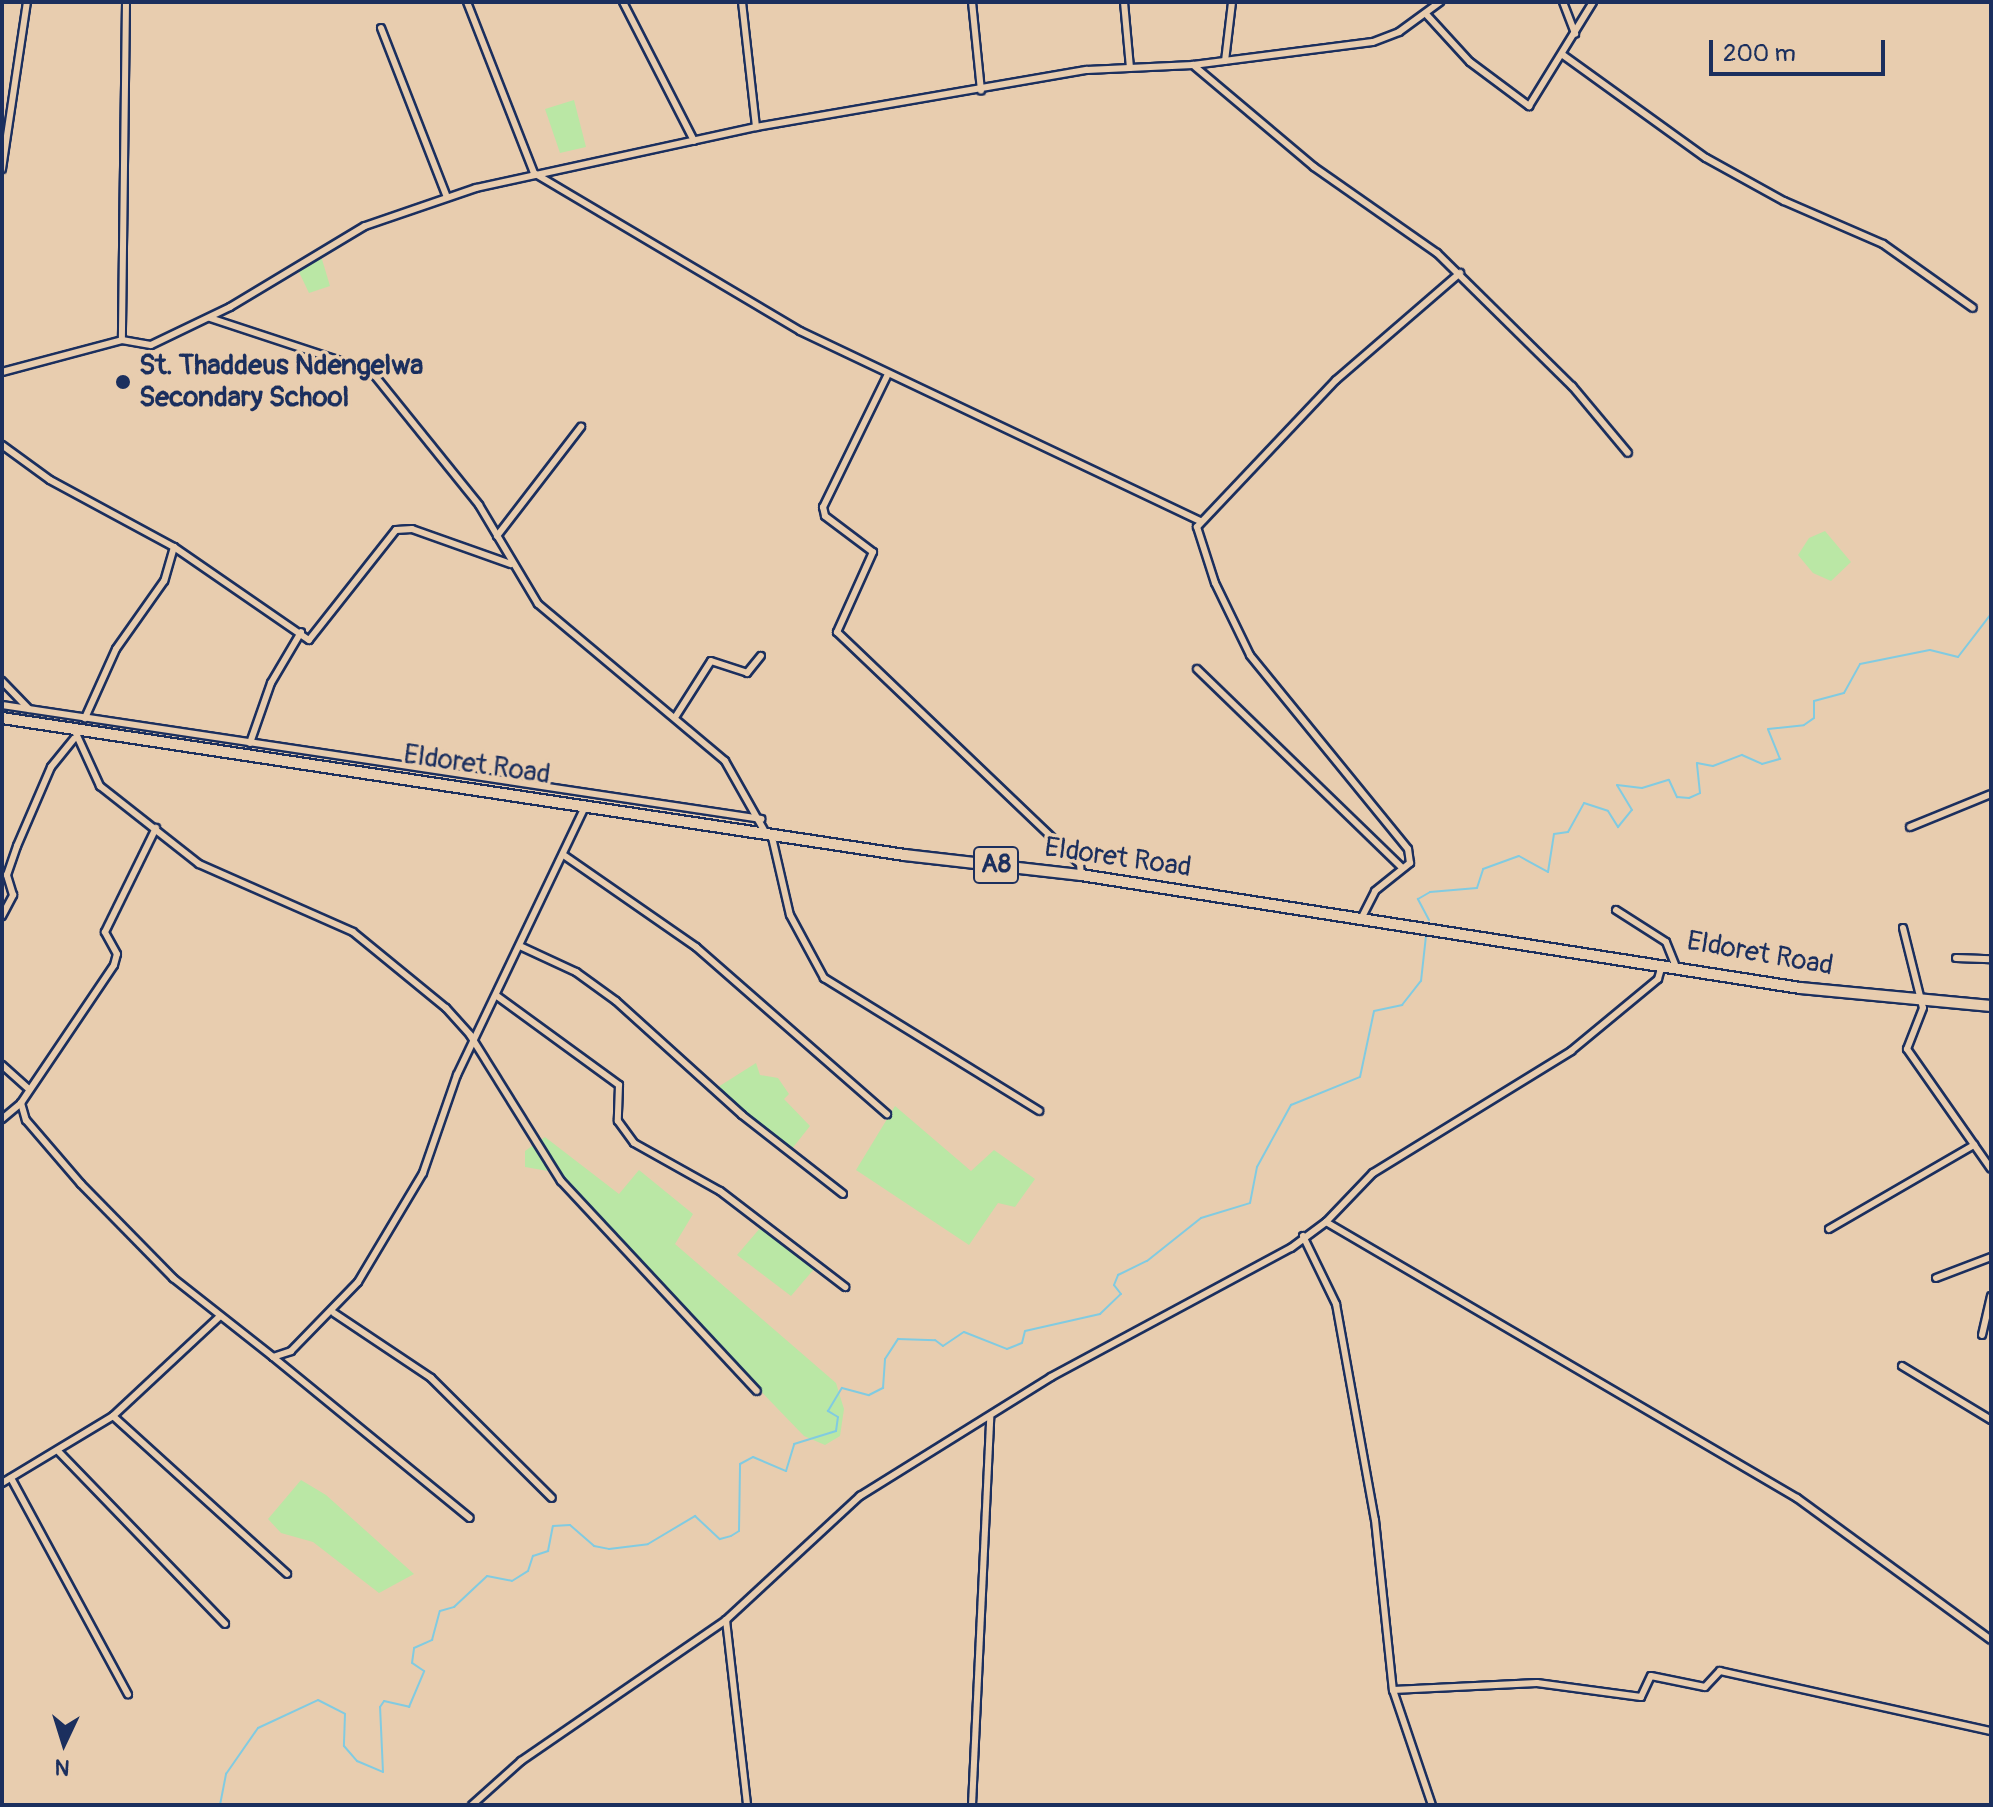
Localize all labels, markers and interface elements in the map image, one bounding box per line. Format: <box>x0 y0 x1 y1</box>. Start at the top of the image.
scale bar <box>1713 24 1889 74</box>
text: 200 m <box>1723 39 1796 68</box>
place label: St. Thaddeus Ndengelwa Secondary School <box>139 349 423 415</box>
marker: St. Thaddeus Ndengelwa Secondary School <box>114 373 132 391</box>
street label: Eldoret Road <box>401 738 553 792</box>
street label: Eldoret Road <box>1042 831 1194 885</box>
road number: A8 <box>972 843 1020 887</box>
street label: Eldoret Road <box>1684 925 1836 983</box>
north arrow <box>24 1703 104 1783</box>
text: N <box>54 1752 71 1781</box>

